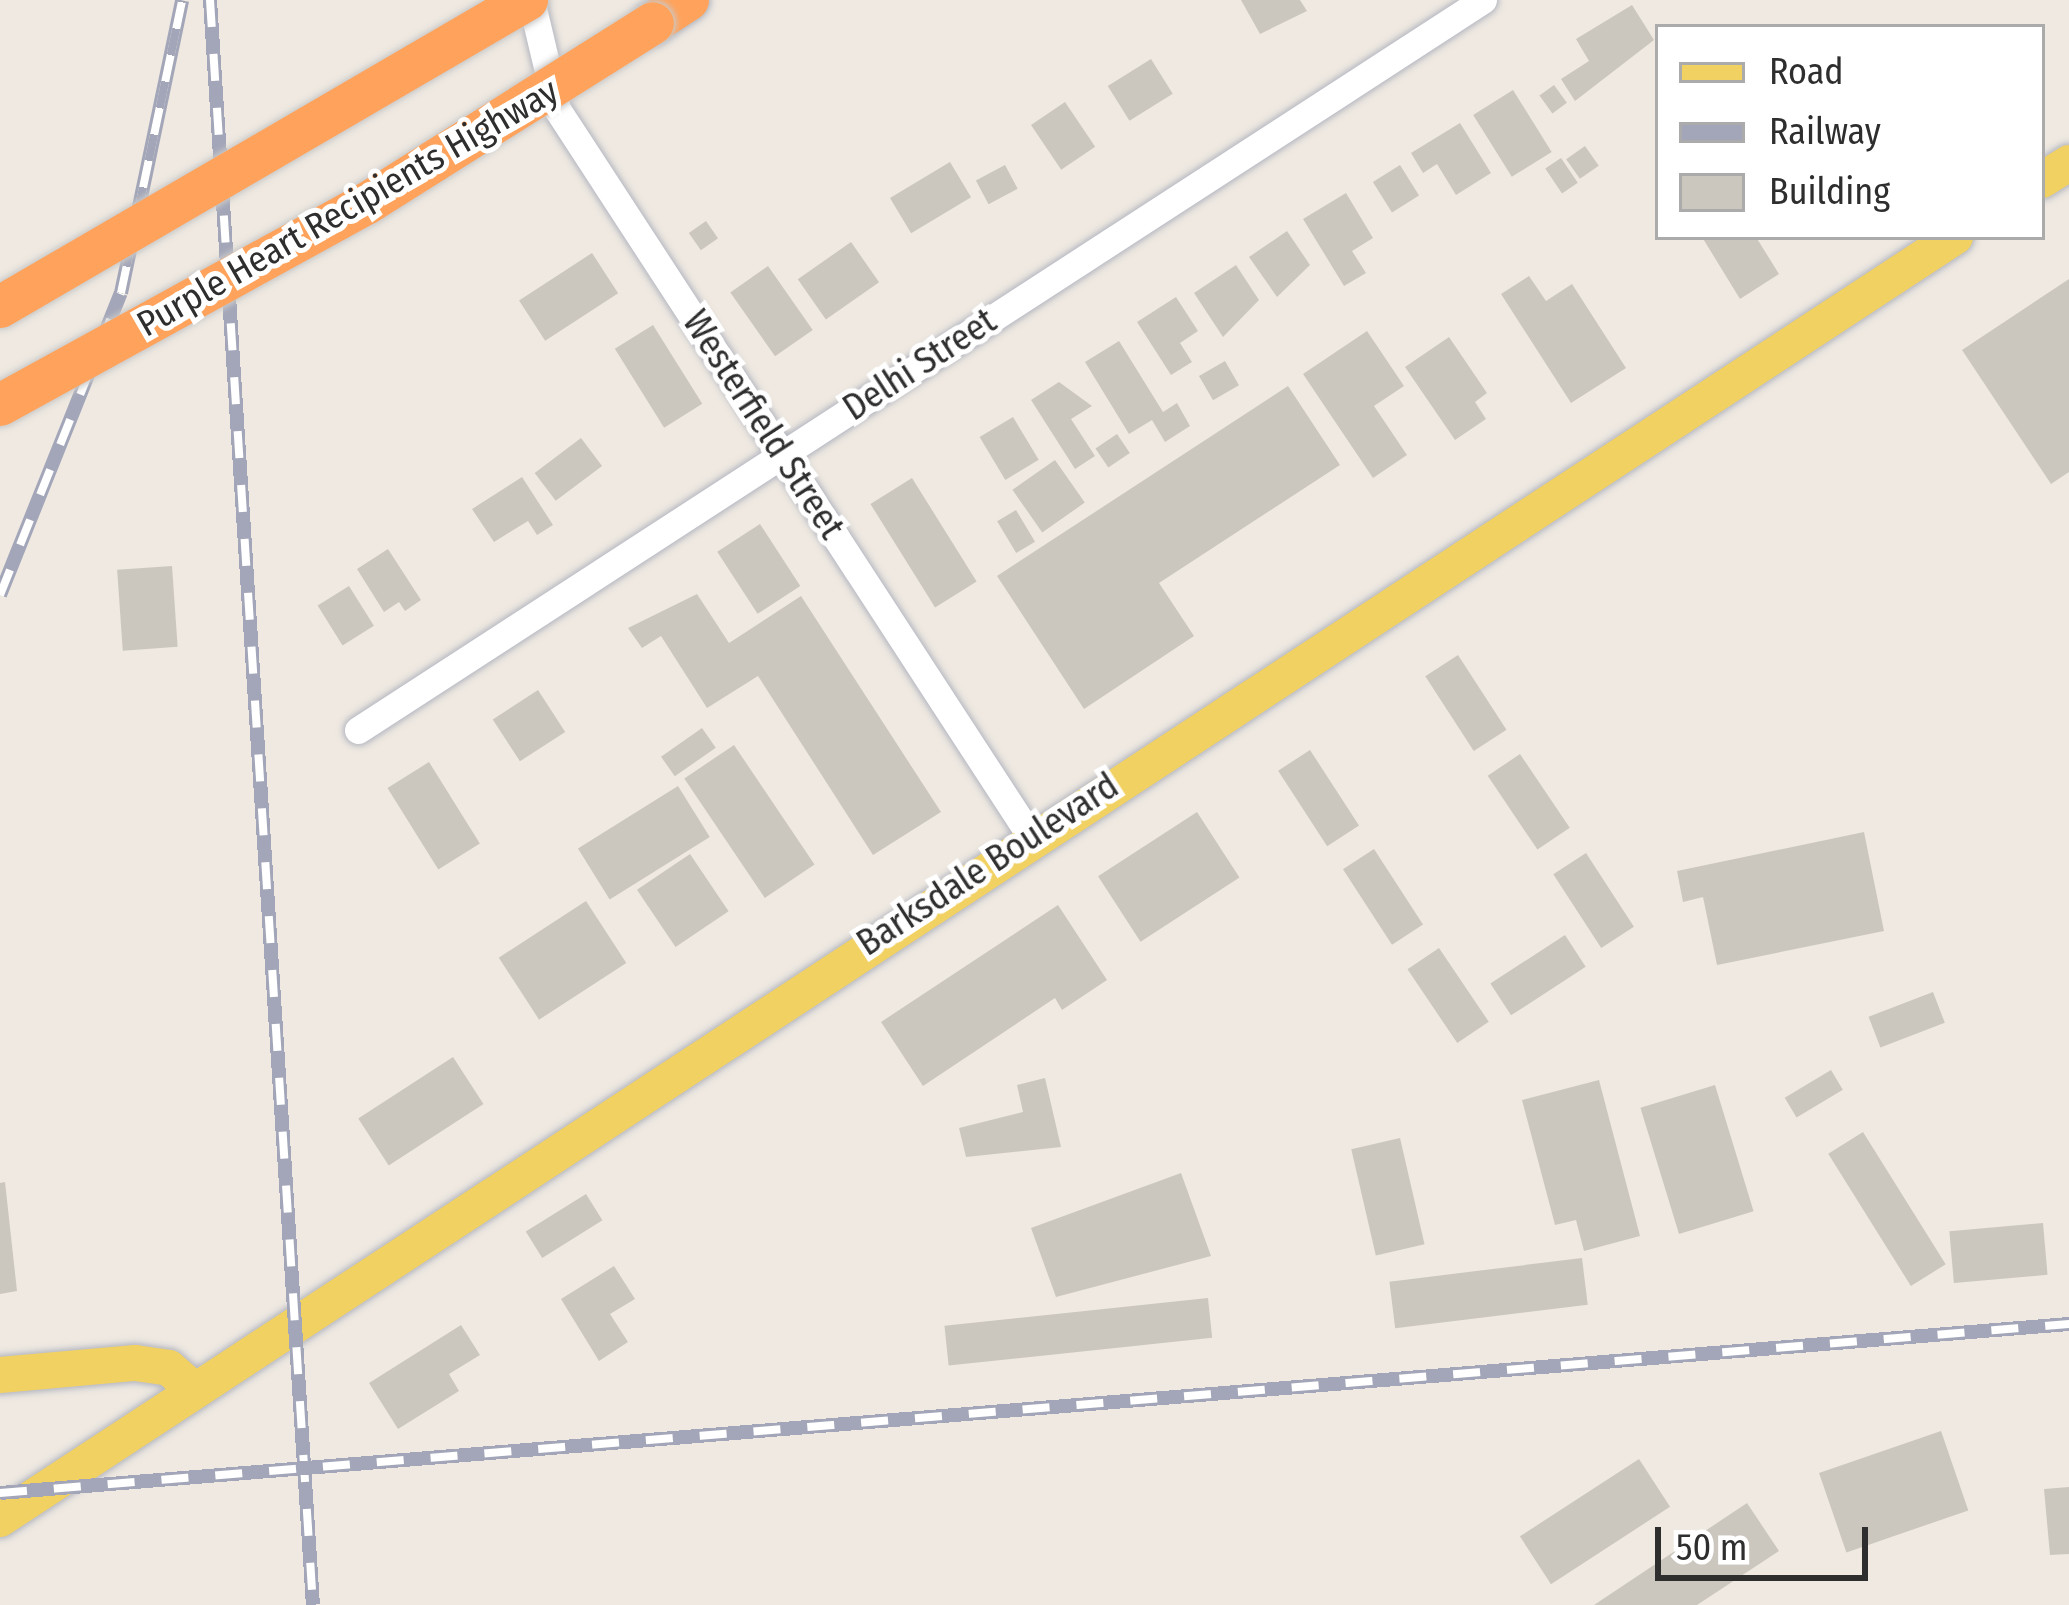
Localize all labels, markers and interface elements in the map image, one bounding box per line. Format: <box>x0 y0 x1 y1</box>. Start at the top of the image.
legend <box>1655 24 2045 240</box>
text: Road <box>1769 50 1844 94</box>
street label: Purple Heart Recipients Highway <box>130 70 566 346</box>
text: Railway <box>1769 110 1881 154</box>
text: Building <box>1769 170 1890 214</box>
street label: Delhi Street <box>836 300 1004 430</box>
street label: Westerfield Street <box>673 303 853 547</box>
street label: Barksdale Boulevard <box>849 765 1127 965</box>
scale bar <box>1661 1503 1874 1577</box>
text: 50 m <box>1676 1526 1747 1570</box>

